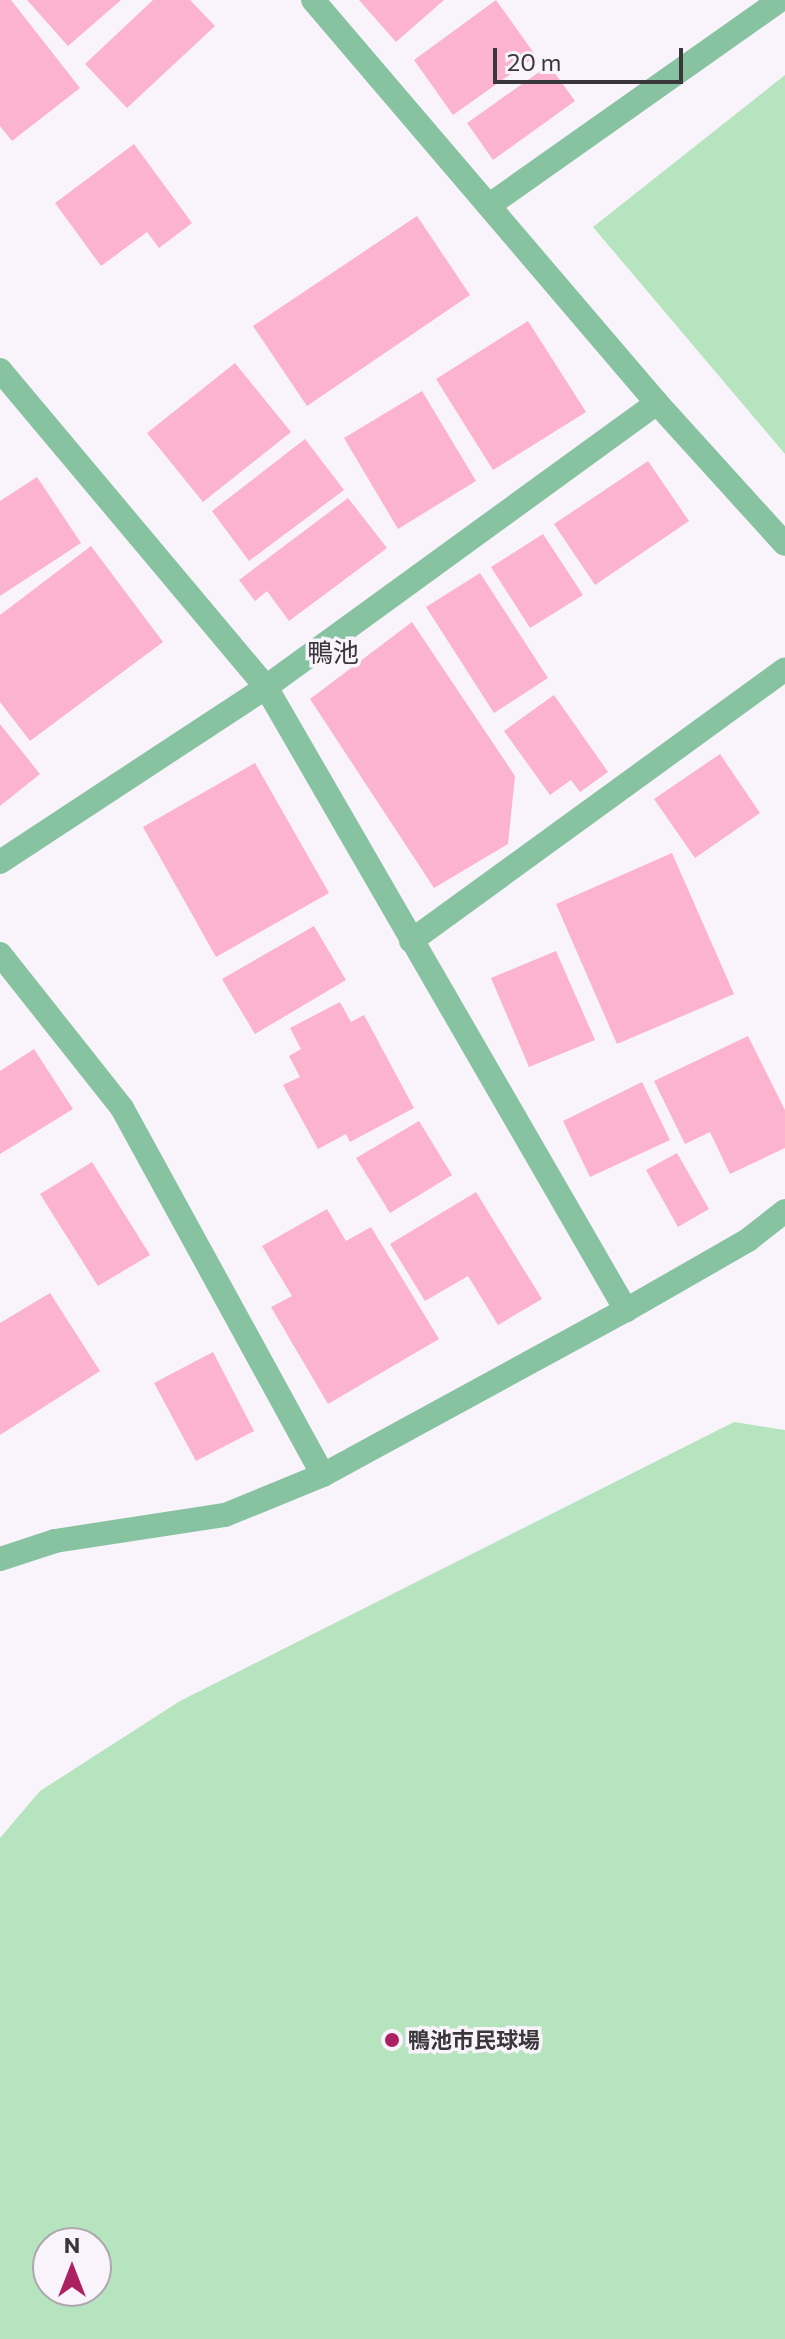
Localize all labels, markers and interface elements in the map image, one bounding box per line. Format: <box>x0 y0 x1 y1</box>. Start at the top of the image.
scale bar <box>497 32 687 82</box>
text: 20 m <box>507 47 561 76</box>
district label: 鴨池 <box>307 636 359 668</box>
place label: 鴨池市民球場 <box>408 2027 540 2053</box>
marker: 鴨池市民球場 <box>383 2031 401 2049</box>
north arrow <box>32 2227 112 2307</box>
text: N <box>64 2231 80 2258</box>

